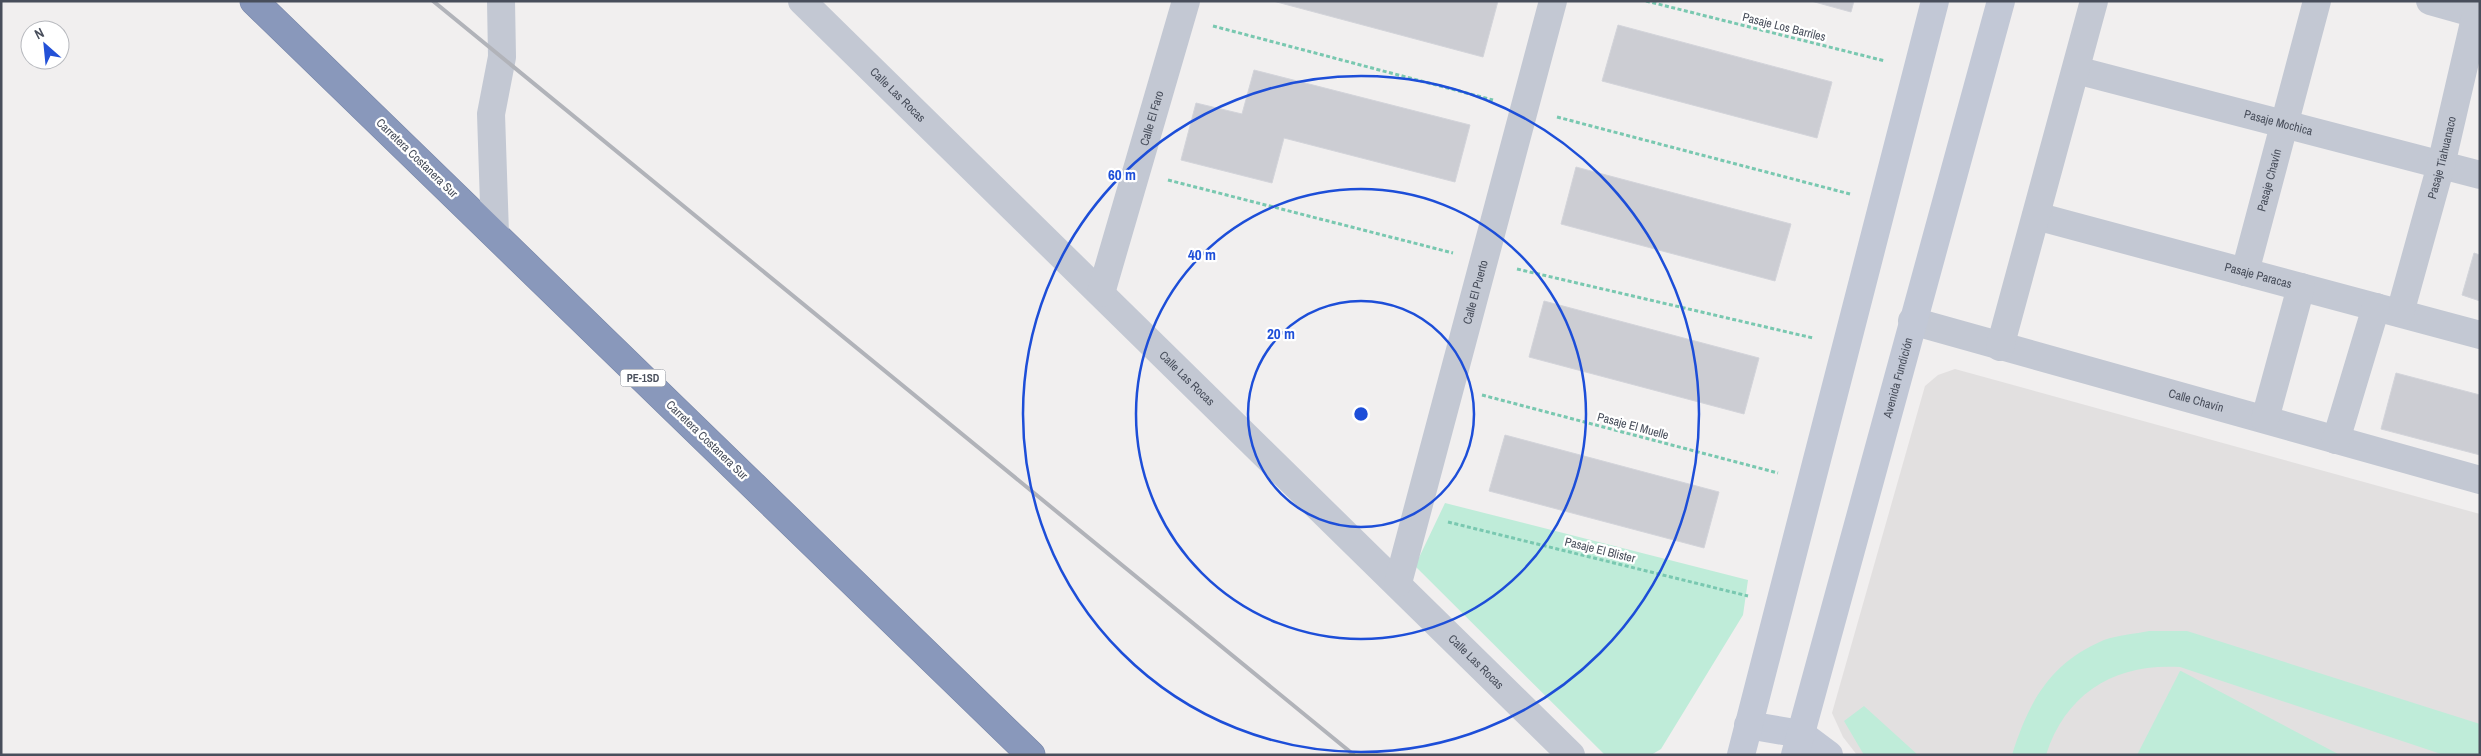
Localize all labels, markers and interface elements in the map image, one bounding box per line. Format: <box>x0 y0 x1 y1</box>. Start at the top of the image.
street label: Pasaje Los Barriles <box>1741 9 1827 45</box>
north arrow <box>20 20 70 70</box>
text: N <box>31 24 47 43</box>
street label: Calle Las Rocas <box>866 64 929 126</box>
street label: Calle El Faro <box>1136 89 1167 148</box>
street label: Pasaje Mochica <box>2242 106 2315 139</box>
street label: Carretera Costanera Sur <box>373 115 462 202</box>
street label: Pasaje Tiahuanaco <box>2424 115 2460 201</box>
street label: Pasaje Chavín <box>2253 147 2285 213</box>
text: 60 m <box>1108 164 1136 185</box>
text: 40 m <box>1188 244 1216 265</box>
street label: Calle El Puerto <box>1459 258 1492 326</box>
street label: Pasaje Paracas <box>2223 259 2294 292</box>
text: 20 m <box>1267 323 1295 344</box>
street label: Avenida Fundición <box>1879 336 1917 421</box>
street label: Calle Las Rocas <box>1156 348 1218 409</box>
road number: PE-1SD <box>620 369 666 386</box>
street label: Calle Chavín <box>2167 385 2225 416</box>
street label: Carretera Costanera Sur <box>663 397 752 484</box>
centre of rings <box>1352 405 1370 423</box>
street label: Pasaje El Muelle <box>1596 409 1670 443</box>
street label: Pasaje El Blister <box>1563 534 1638 567</box>
street label: Calle Las Rocas <box>1445 631 1507 693</box>

